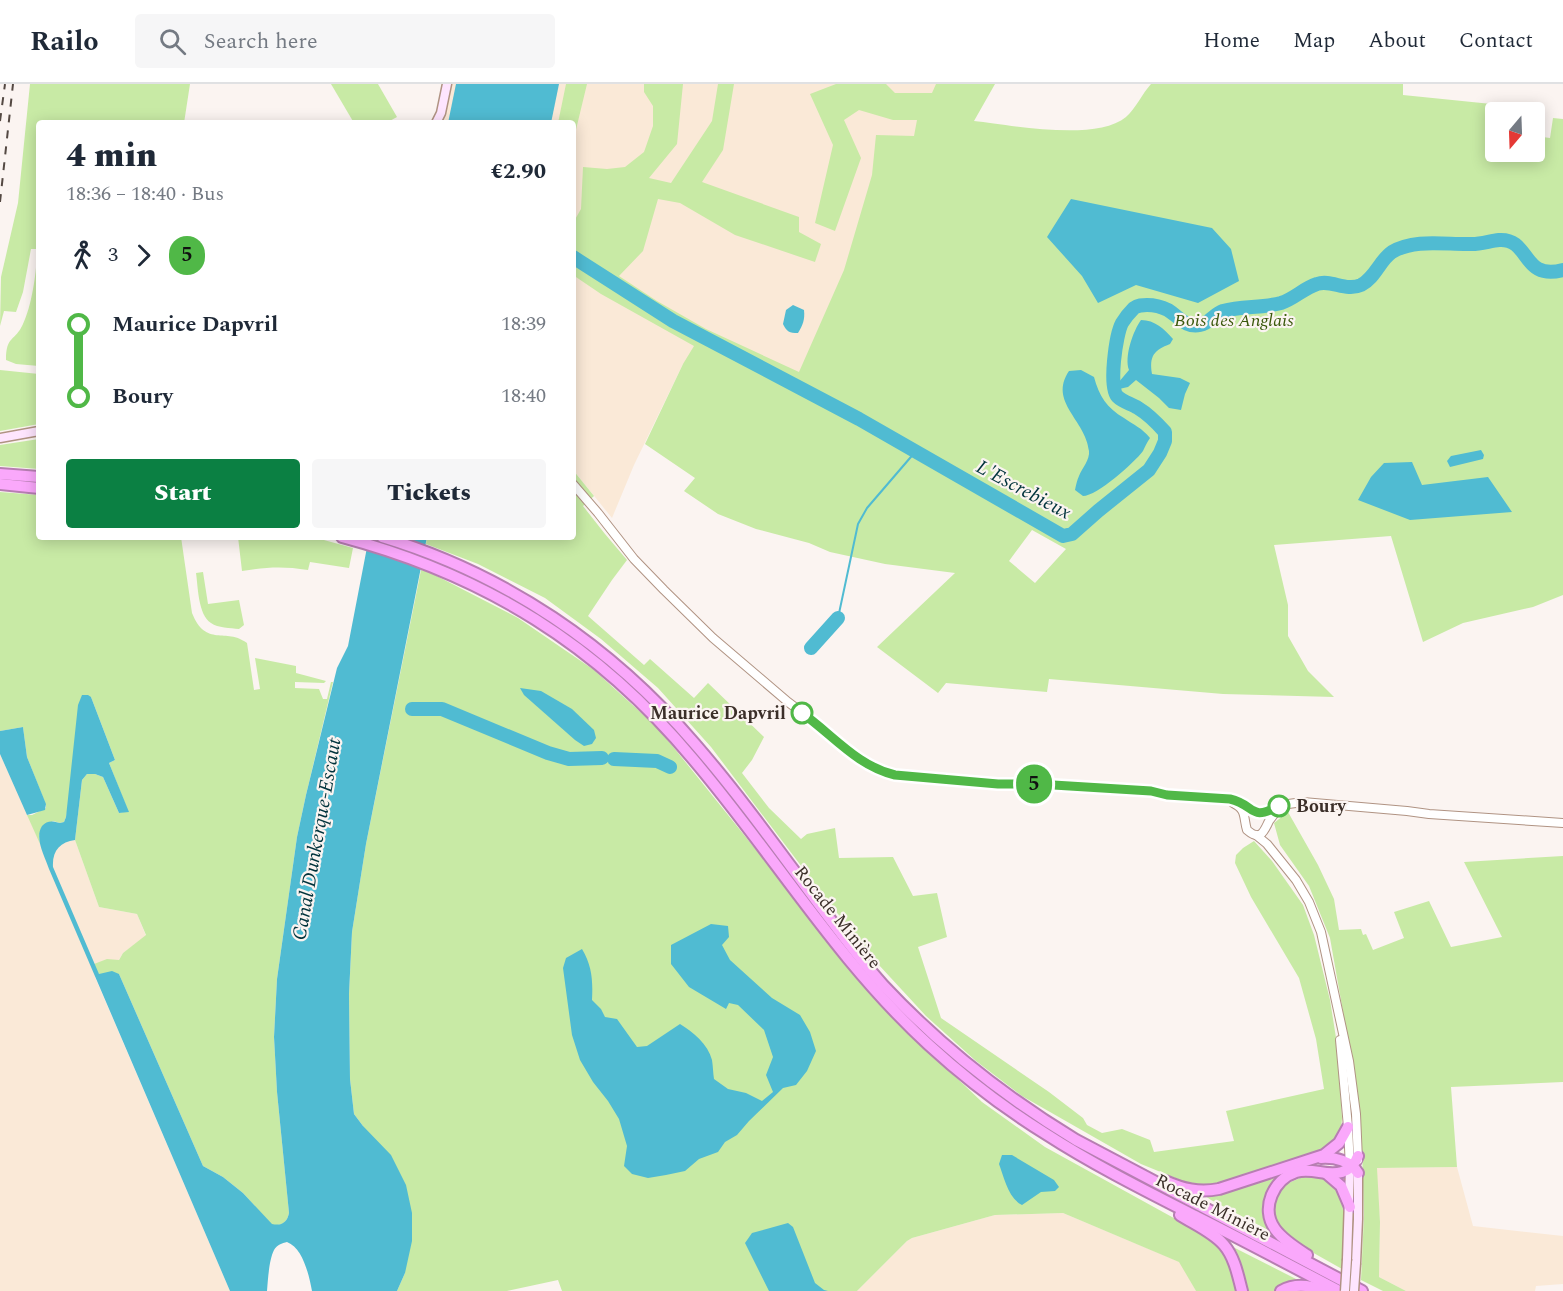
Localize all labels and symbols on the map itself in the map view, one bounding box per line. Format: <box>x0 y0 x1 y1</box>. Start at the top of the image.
north arrow <box>1485 102 1545 162</box>
park label: Bois des Anglais <box>1174 307 1294 334</box>
water label: L'Escrebieux <box>971 452 1077 528</box>
place label: Maurice Dapvril <box>650 700 786 727</box>
marker: Maurice Dapvril <box>791 702 813 724</box>
water label: Canal Dunkerque-Escaut <box>284 735 350 943</box>
line badge: 5 <box>1014 764 1054 804</box>
place label: Boury <box>1296 793 1347 820</box>
marker: Boury <box>1268 795 1290 817</box>
street label: Rocade Minière <box>788 860 888 975</box>
street label: Rocade Minière <box>1151 1167 1275 1248</box>

